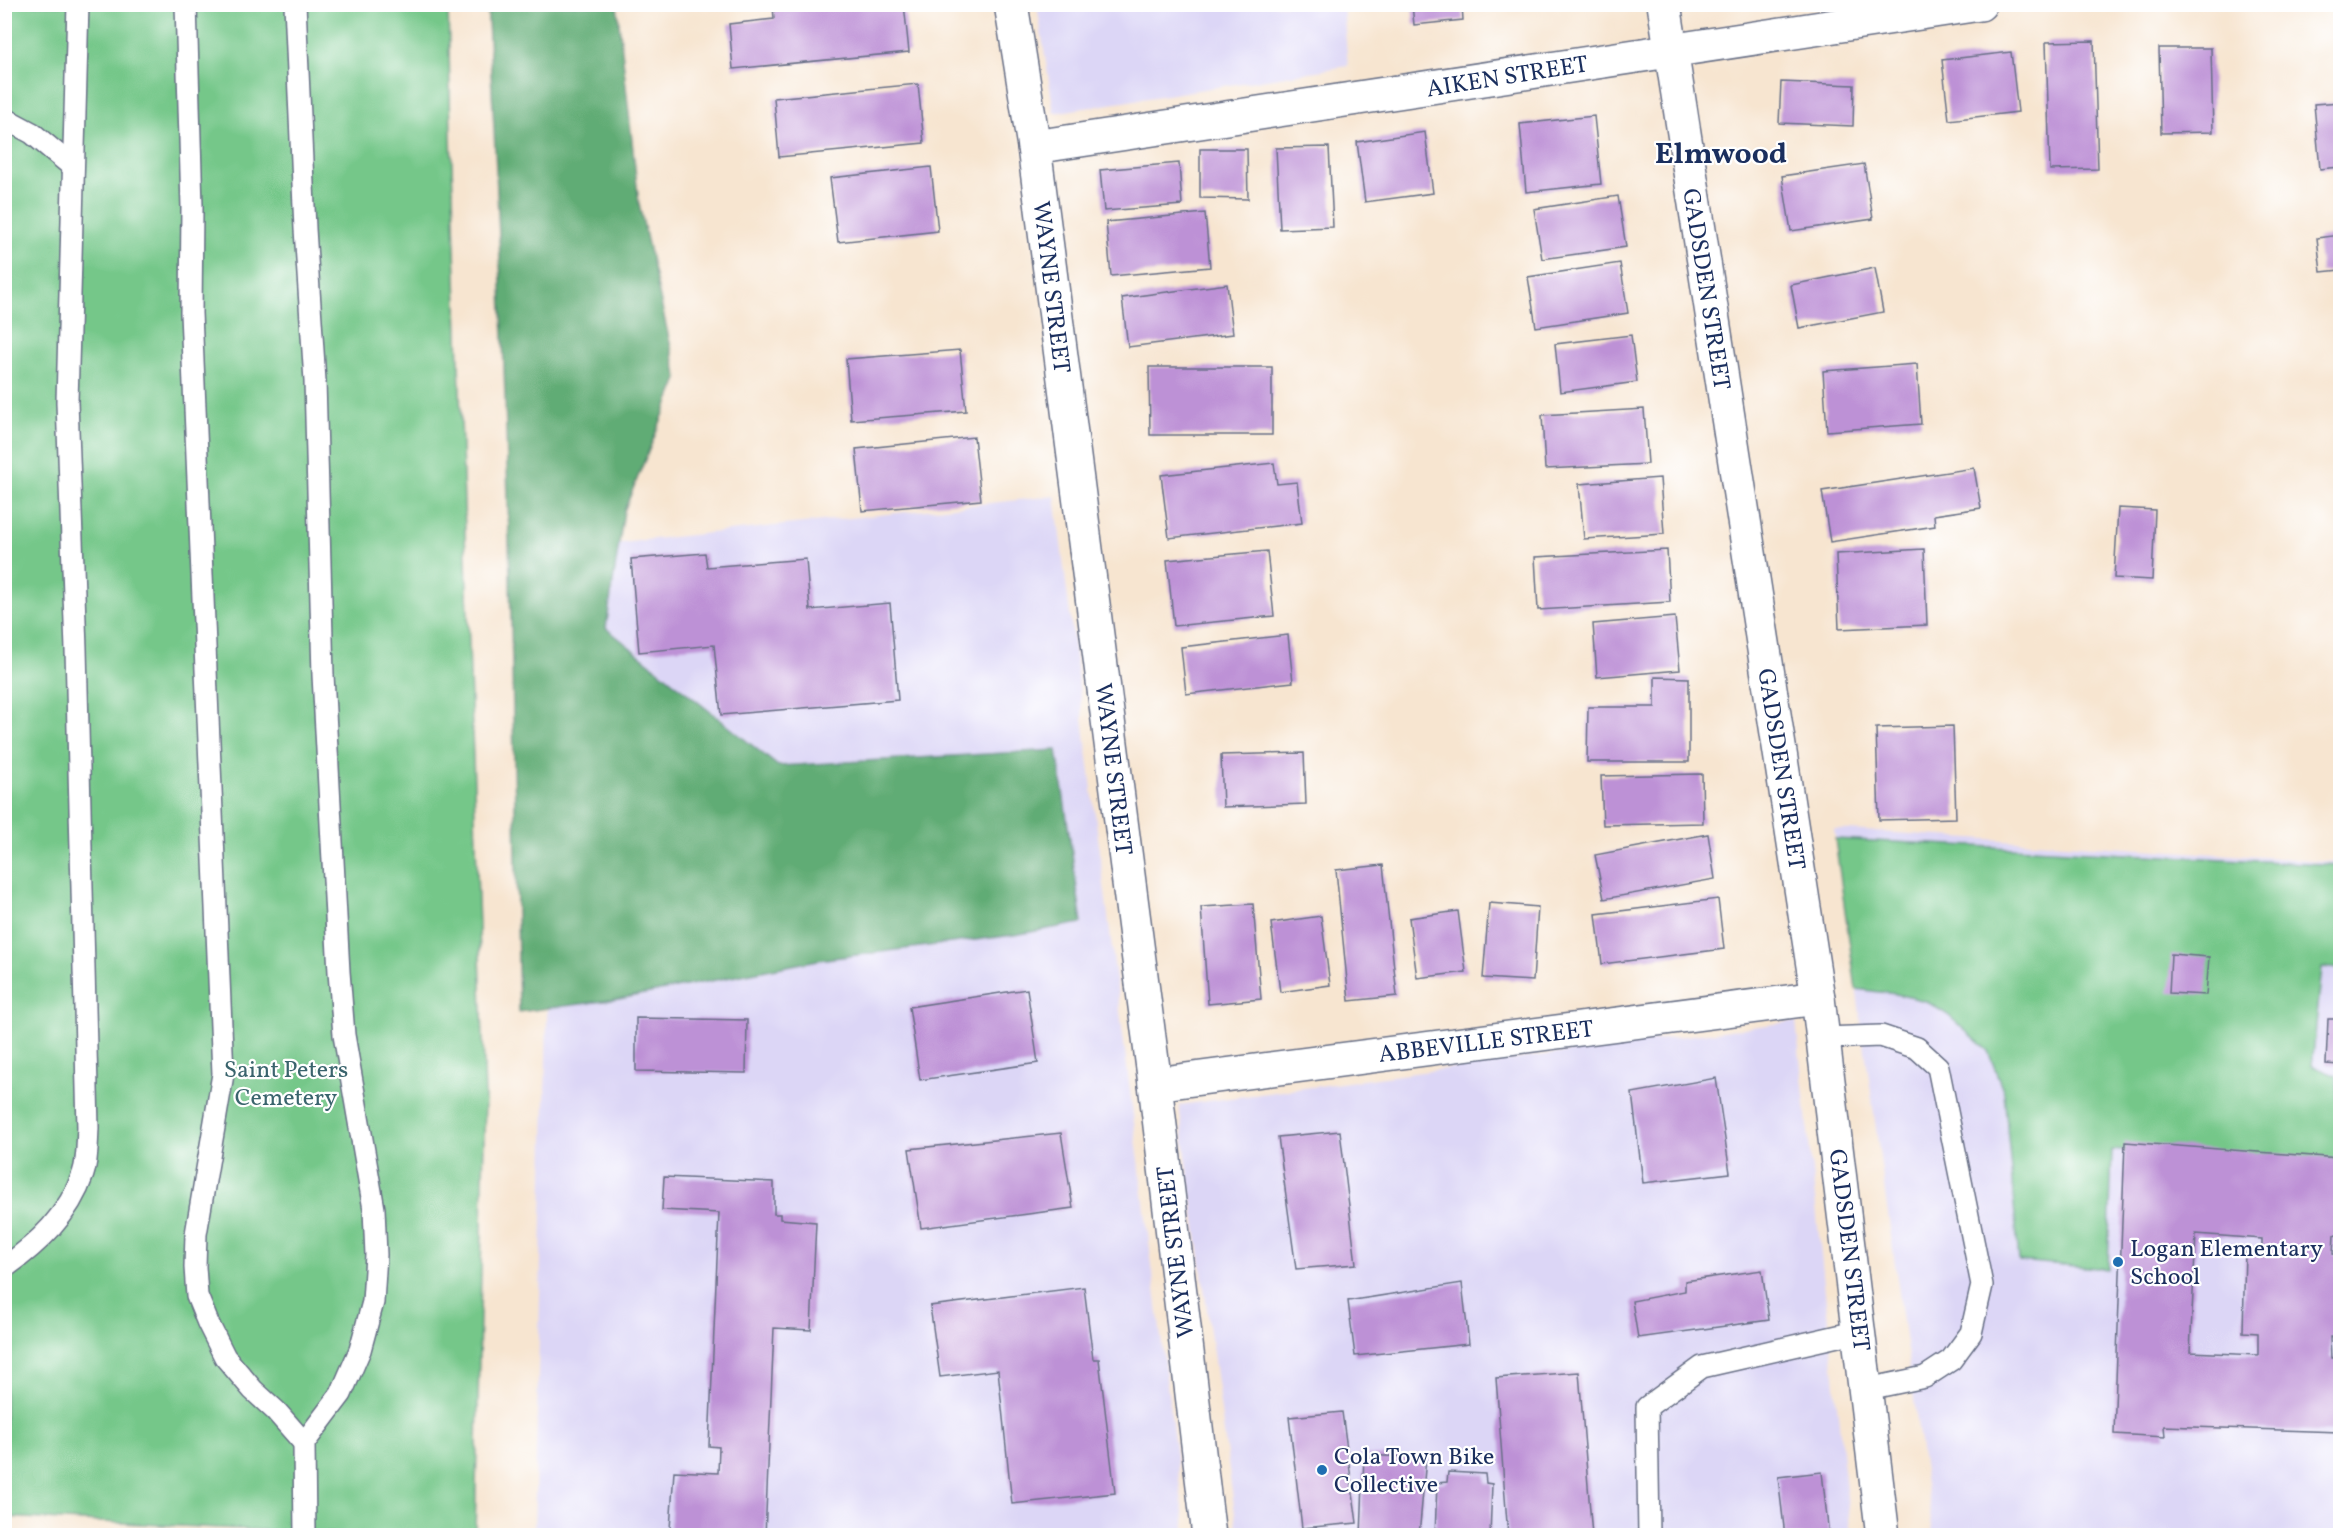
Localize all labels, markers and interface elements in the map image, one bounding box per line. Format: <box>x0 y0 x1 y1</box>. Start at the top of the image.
street label: AIKEN STREET <box>1424 48 1591 108</box>
district label: Elmwood <box>1655 134 1787 176</box>
street label: GADSDEN STREET <box>1672 186 1738 393</box>
street label: WAYNE STREET <box>1023 199 1077 375</box>
street label: GADSDEN STREET <box>1747 666 1813 873</box>
street label: WAYNE STREET <box>1085 681 1139 857</box>
street label: ABBEVILLE STREET <box>1377 1013 1596 1073</box>
park label: Saint Peters Cemetery <box>224 1054 348 1116</box>
street label: GADSDEN STREET <box>1819 1147 1877 1353</box>
street label: WAYNE STREET <box>1150 1164 1204 1340</box>
place label: Logan Elementary School <box>2130 1233 2323 1295</box>
marker: Logan Elementary School <box>2111 1255 2125 1269</box>
place label: Cola Town Bike Collective <box>1334 1441 1494 1503</box>
marker: Cola Town Bike Collective <box>1315 1463 1329 1477</box>

